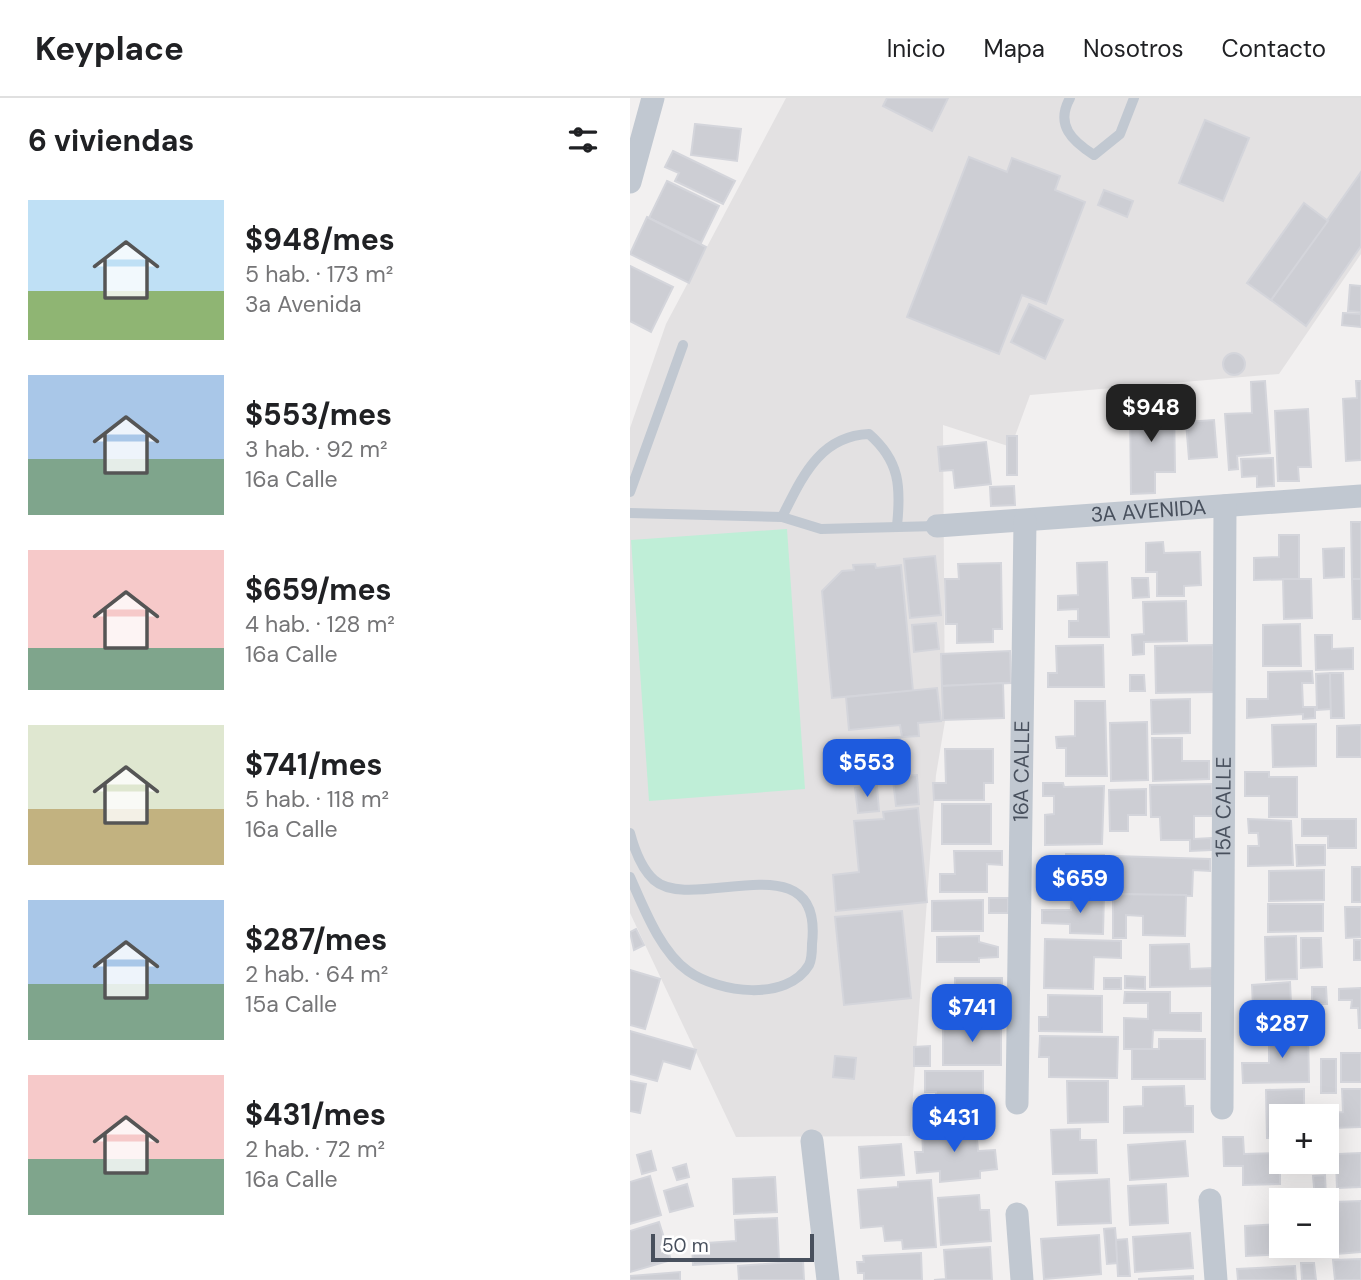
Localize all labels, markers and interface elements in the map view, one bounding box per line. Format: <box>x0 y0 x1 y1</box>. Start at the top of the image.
text: Keyplace <box>35 27 184 70</box>
text: Inicio <box>887 33 946 64</box>
text: Mapa <box>984 33 1045 64</box>
text: Nosotros <box>1083 33 1184 64</box>
text: Contacto <box>1222 33 1326 64</box>
text: 6 viviendas <box>28 121 194 160</box>
icon: filters <box>564 121 602 159</box>
text: $948/mes <box>245 220 395 259</box>
icon: home <box>84 228 168 312</box>
text: 5 hab. · 173 m² <box>245 259 393 289</box>
text: 3a Avenida <box>245 289 362 319</box>
pin: $948 <box>1110 384 1192 444</box>
text: $948 <box>1122 392 1180 422</box>
text: $553/mes <box>245 395 392 434</box>
icon: home <box>84 403 168 487</box>
text: 3 hab. · 92 m² <box>245 434 388 464</box>
text: 16a Calle <box>245 464 338 494</box>
street label: 3A AVENIDA <box>1090 493 1207 529</box>
text: $659/mes <box>245 570 392 609</box>
icon: home <box>84 578 168 662</box>
text: 4 hab. · 128 m² <box>245 609 395 639</box>
text: 16a Calle <box>245 639 338 669</box>
street label: 16A CALLE <box>1007 720 1036 822</box>
pin: $553 <box>826 740 908 799</box>
text: $741/mes <box>245 745 383 784</box>
text: $553 <box>839 747 895 777</box>
icon: home <box>84 753 168 837</box>
street label: 15A CALLE <box>1209 757 1238 857</box>
text: 5 hab. · 118 m² <box>245 784 389 814</box>
text: 16a Calle <box>245 814 338 844</box>
pin: $659 <box>1039 856 1121 915</box>
text: $659 <box>1052 863 1108 893</box>
text: $287/mes <box>245 920 387 959</box>
icon: home <box>84 928 168 1012</box>
text: 2 hab. · 64 m² <box>245 959 388 989</box>
pin: $741 <box>931 984 1013 1044</box>
text: 15a Calle <box>245 989 337 1019</box>
text: $741 <box>948 992 996 1022</box>
pin: $287 <box>1241 1000 1323 1060</box>
text: $287 <box>1255 1008 1309 1038</box>
pin: $431 <box>913 1094 995 1154</box>
text: $431/mes <box>245 1095 386 1134</box>
text: $431 <box>929 1102 979 1132</box>
icon: home <box>84 1103 168 1187</box>
map controls <box>1269 1104 1339 1258</box>
button: + <box>1269 1104 1339 1174</box>
text: 2 hab. · 72 m² <box>245 1134 385 1164</box>
text: 16a Calle <box>245 1164 338 1194</box>
button: − <box>1269 1188 1339 1258</box>
scale bar <box>651 1231 814 1263</box>
text: 50 m <box>662 1233 709 1258</box>

